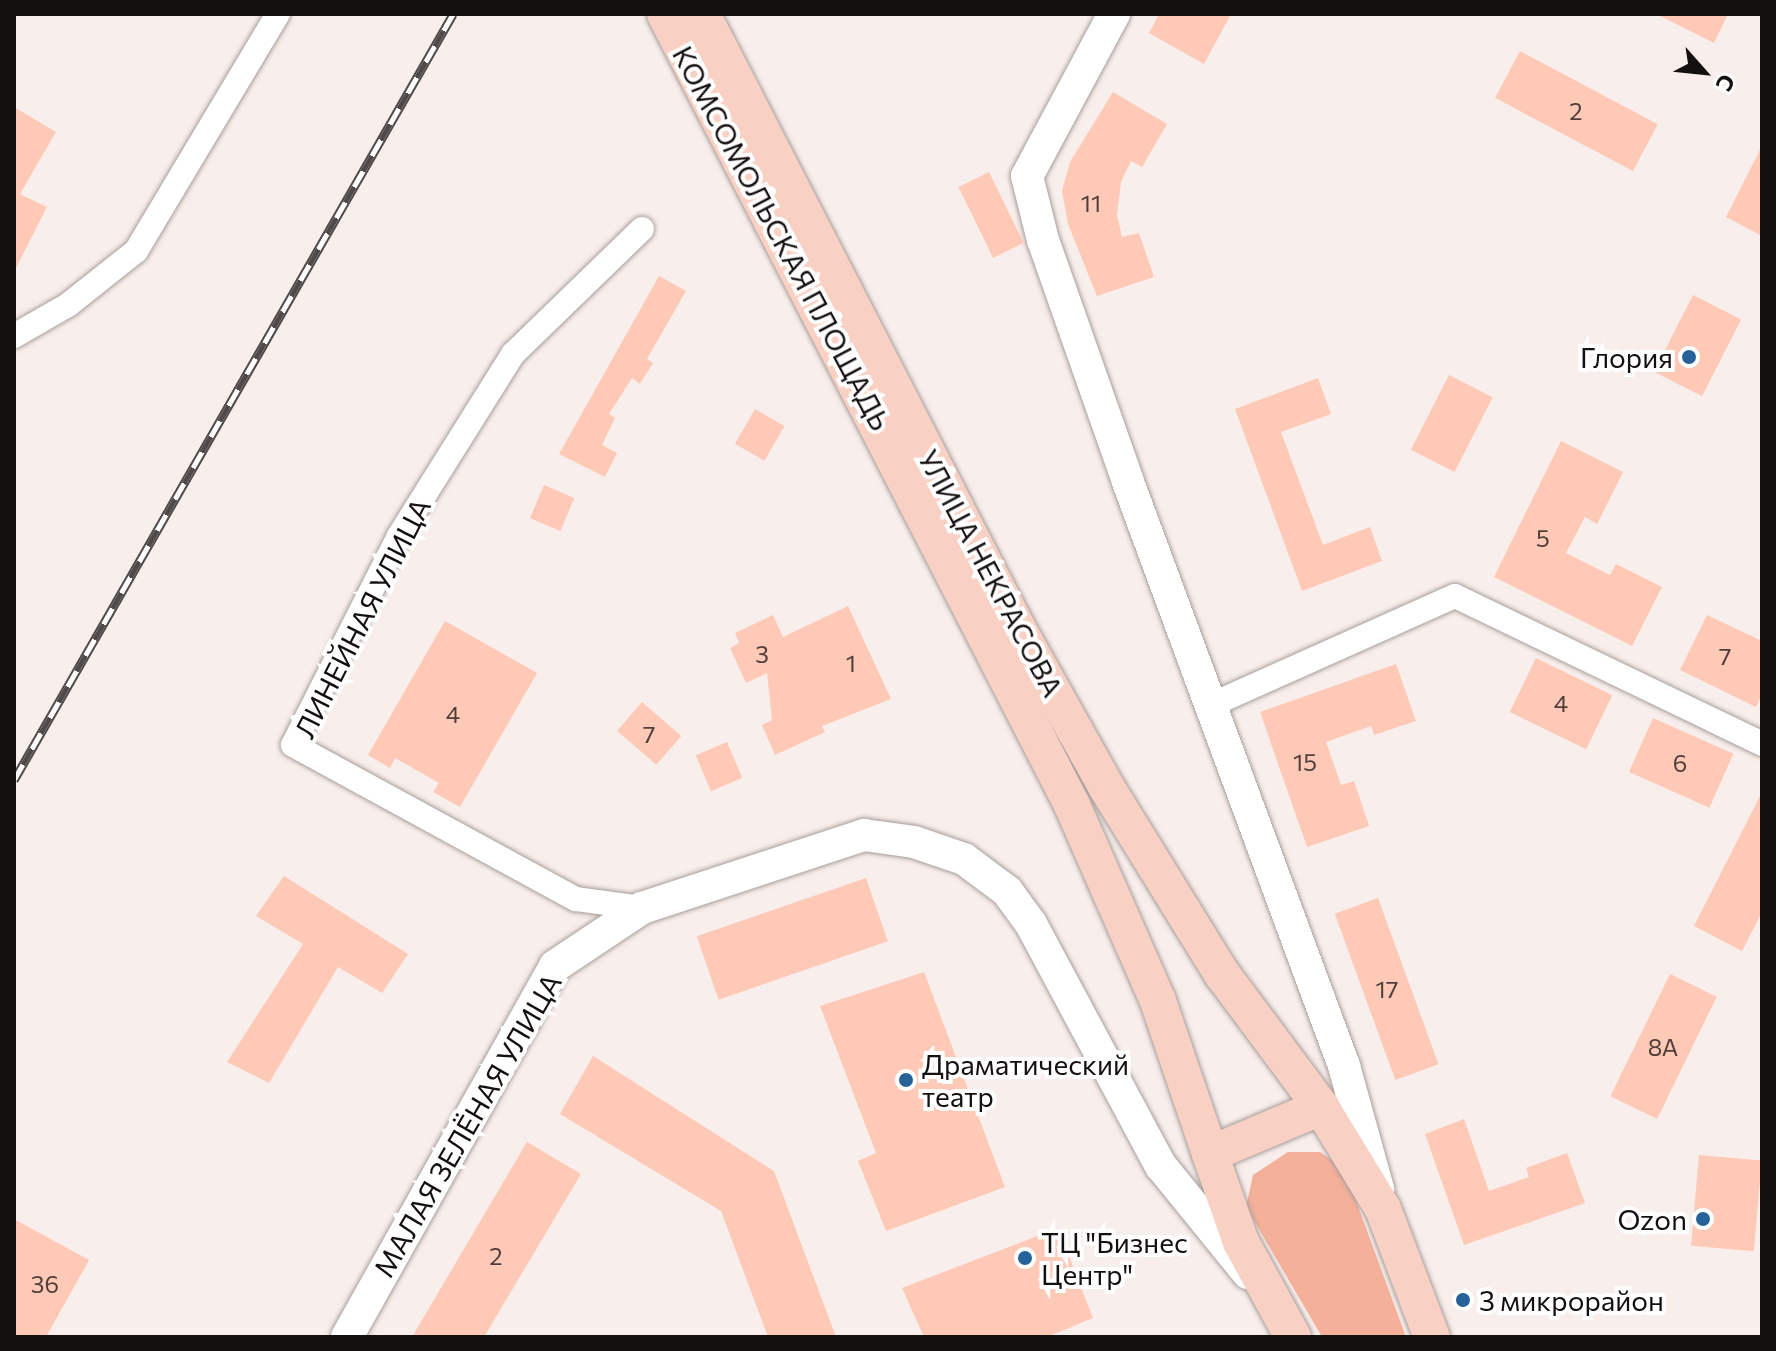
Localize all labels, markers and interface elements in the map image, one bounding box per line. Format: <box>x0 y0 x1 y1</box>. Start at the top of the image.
north arrow <box>1664 32 1744 112</box>
street label: КОМСОМОЛЬСКАЯ ПЛОЩАДЬ <box>666 40 898 436</box>
text: С <box>1710 70 1741 96</box>
house number: 2 <box>1569 97 1583 125</box>
house number: 11 <box>1081 189 1101 217</box>
place label: Глория <box>1580 340 1673 374</box>
marker: Глория <box>1680 348 1698 366</box>
street label: УЛИЦА НЕКРАСОВА <box>912 444 1070 702</box>
street label: ЛИНЕЙНАЯ УЛИЦА <box>287 493 437 743</box>
house number: 5 <box>1536 524 1550 552</box>
house number: 3 <box>755 640 769 668</box>
house number: 7 <box>1719 642 1731 670</box>
house number: 1 <box>846 649 856 677</box>
house number: 4 <box>1554 689 1568 717</box>
house number: 4 <box>446 700 460 728</box>
house number: 7 <box>643 720 655 748</box>
house number: 15 <box>1293 748 1317 776</box>
house number: 6 <box>1673 749 1687 777</box>
street label: МАЛАЯ ЗЕЛЁНАЯ УЛИЦА <box>366 967 568 1283</box>
house number: 17 <box>1376 975 1398 1003</box>
house number: 8А <box>1648 1033 1678 1061</box>
place label: Драматический театр <box>922 1047 1129 1113</box>
marker: Драматический театр <box>897 1071 915 1089</box>
place label: Ozon <box>1617 1202 1687 1236</box>
marker: Ozon <box>1694 1210 1712 1228</box>
place label: ТЦ "Бизнес Центр" <box>1041 1225 1188 1291</box>
house number: 2 <box>489 1242 503 1270</box>
marker: ТЦ "Бизнес Центр" <box>1016 1249 1034 1267</box>
house number: 36 <box>31 1270 59 1298</box>
place label: 3 микрорайон <box>1479 1283 1664 1317</box>
marker: 3 микрорайон <box>1454 1291 1472 1309</box>

